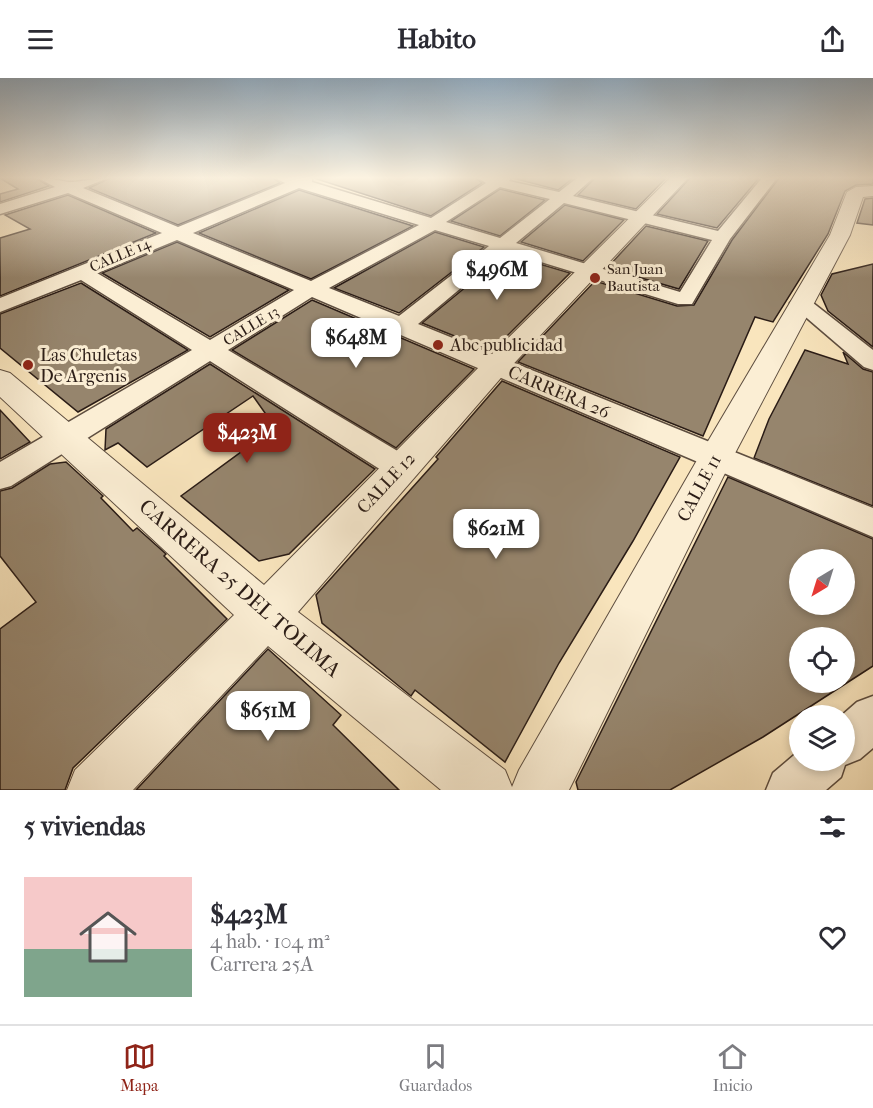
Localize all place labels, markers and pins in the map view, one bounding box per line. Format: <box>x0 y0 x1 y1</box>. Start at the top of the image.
pin: $496M <box>455 250 539 301</box>
place label: San Juan Bautista <box>607 260 663 295</box>
marker: San Juan Bautista <box>588 271 602 285</box>
pin: $648M <box>314 318 398 369</box>
place label: Abc publicidad <box>449 335 563 356</box>
marker: Abc publicidad <box>431 338 445 352</box>
place label: Las Chuletas De Argenis <box>40 345 137 387</box>
marker: Las Chuletas De Argenis <box>21 358 35 372</box>
pin: $423M <box>205 413 289 464</box>
pin: $621M <box>454 509 538 560</box>
pin: $651M <box>226 691 310 742</box>

